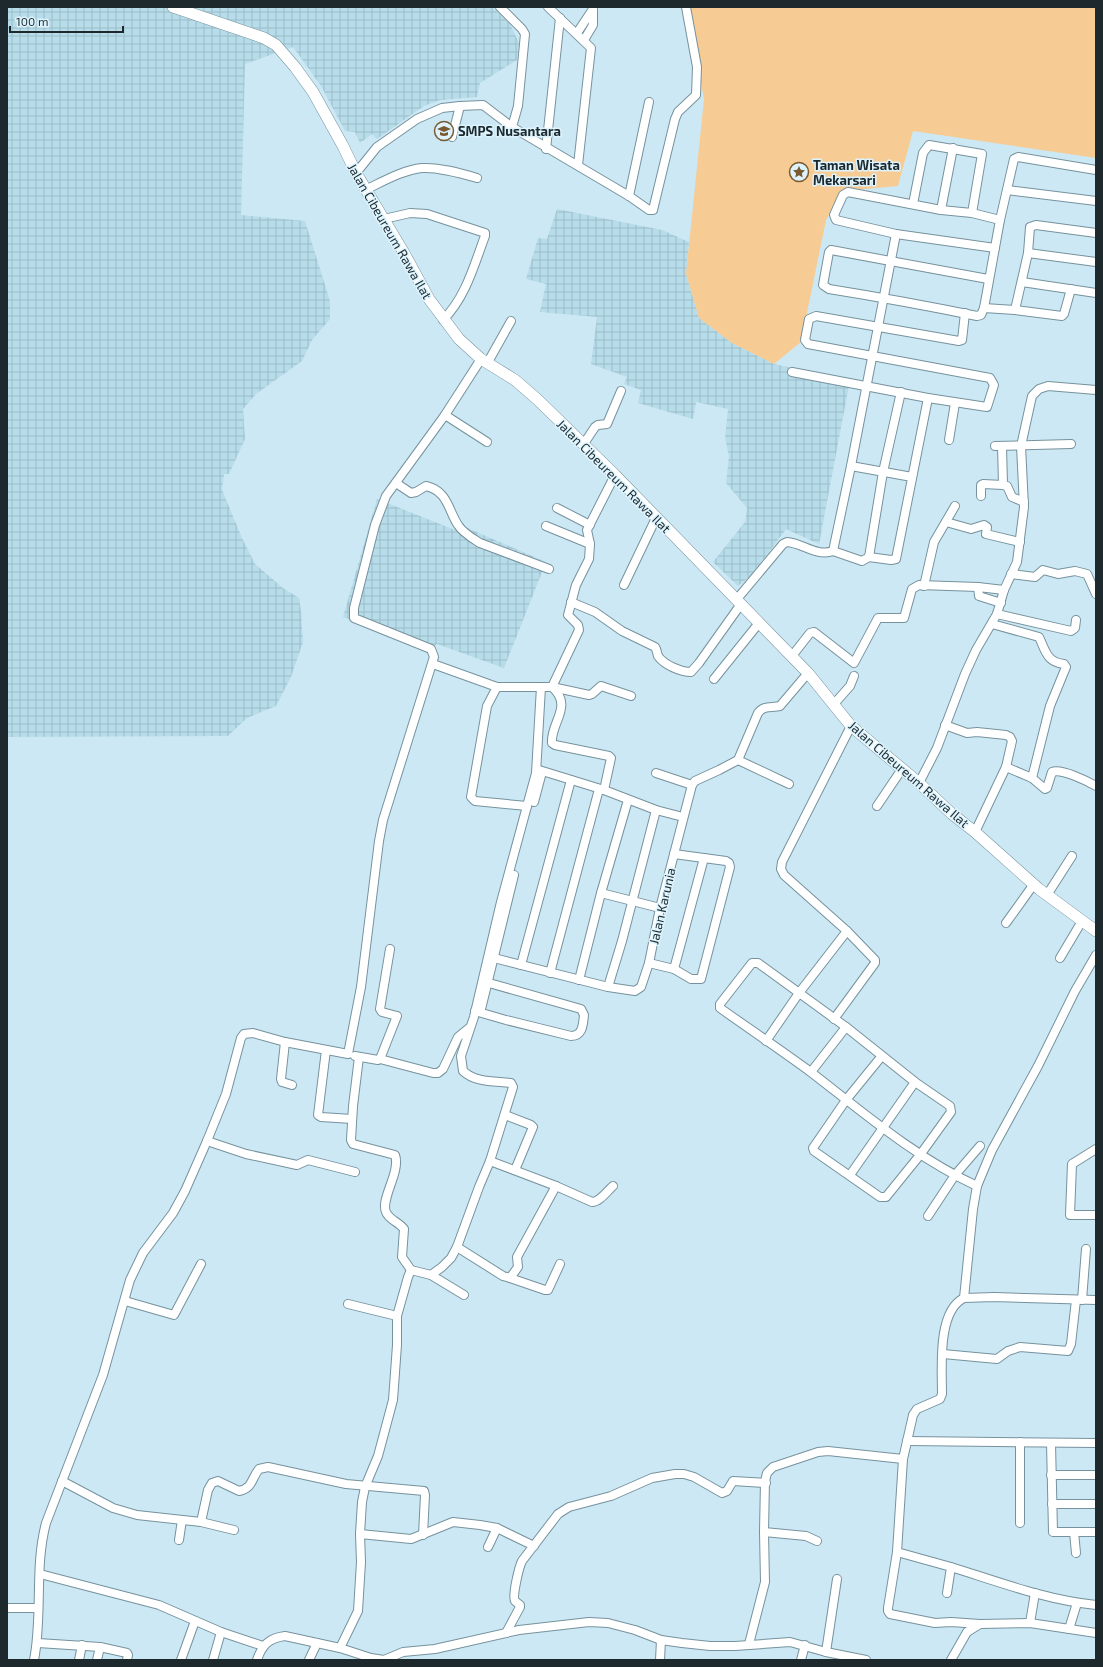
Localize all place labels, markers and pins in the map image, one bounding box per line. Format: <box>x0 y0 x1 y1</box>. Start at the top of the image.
school or university icon: SMPS Nusantara <box>433 120 455 142</box>
place label: SMPS Nusantara <box>458 123 561 139</box>
place label: Taman Wisata Mekarsari <box>813 157 900 188</box>
place icon: Taman Wisata Mekarsari <box>788 161 810 183</box>

